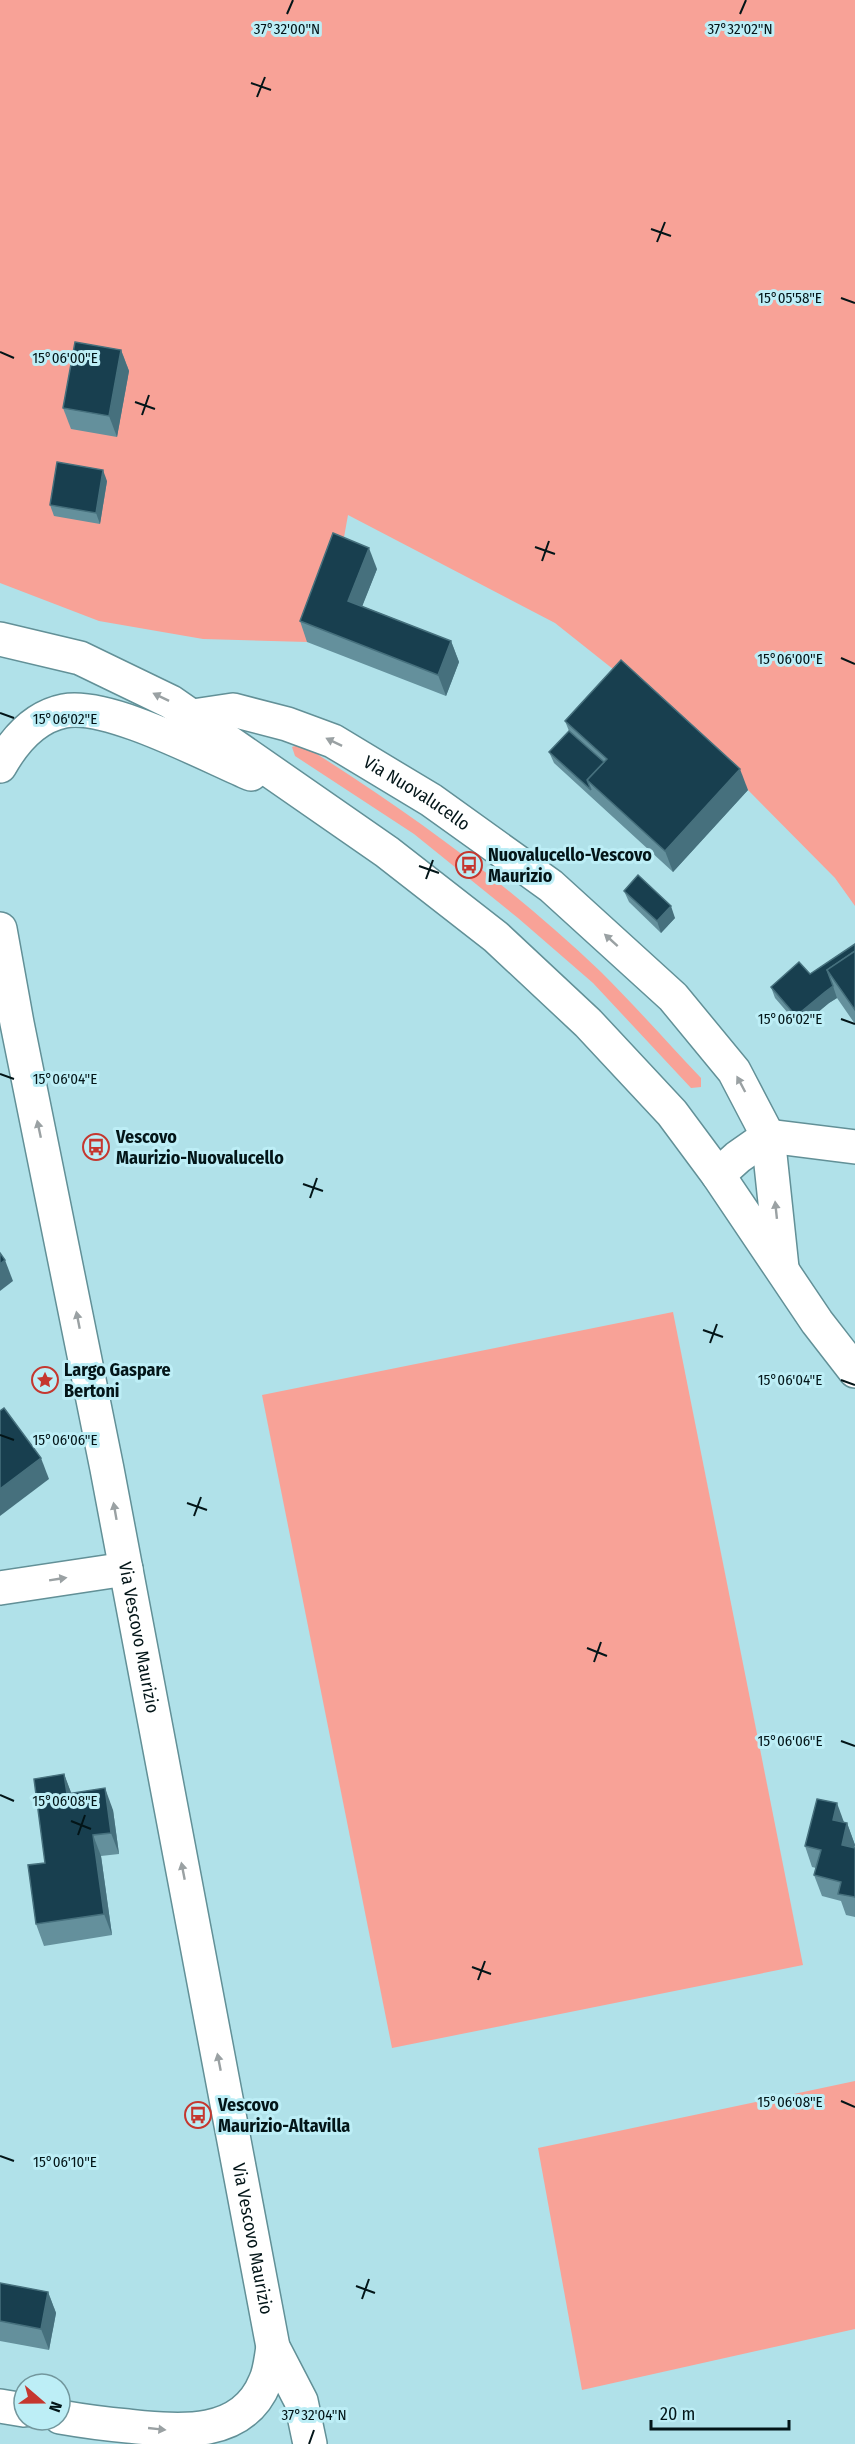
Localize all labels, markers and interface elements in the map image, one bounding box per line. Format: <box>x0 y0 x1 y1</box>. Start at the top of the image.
text: 37°32'00"N <box>254 20 320 38</box>
text: 37°32'02"N <box>707 20 773 38</box>
text: 15°05'58"E <box>758 289 822 307</box>
text: 15°06'00"E <box>32 349 98 367</box>
text: 15°06'00"E <box>757 650 823 668</box>
one-way arrow <box>152 693 169 702</box>
text: 15°06'02"E <box>33 710 97 728</box>
one-way arrow <box>325 737 342 746</box>
street label: Via Nuovalucello <box>360 751 474 835</box>
place label: Nuovalucello-Vescovo Maurizio <box>488 844 652 887</box>
bus stop icon: Nuovalucello-Vescovo Maurizio <box>454 850 484 880</box>
one-way arrow <box>604 934 618 948</box>
text: 15°06'02"E <box>758 1010 822 1028</box>
text: 15°06'04"E <box>33 1070 97 1088</box>
one-way arrow <box>736 1076 746 1093</box>
one-way arrow <box>34 1119 43 1138</box>
place label: Vescovo Maurizio-Nuovalucello <box>115 1126 284 1169</box>
bus stop icon: Vescovo Maurizio-Nuovalucello <box>81 1132 111 1162</box>
one-way arrow <box>771 1200 781 1219</box>
one-way arrow <box>73 1310 82 1329</box>
place label: Largo Gaspare Bertoni <box>64 1359 171 1402</box>
place icon: Largo Gaspare Bertoni <box>30 1365 60 1395</box>
text: 15°06'04"E <box>758 1371 822 1389</box>
text: 15°06'06"E <box>32 1431 98 1449</box>
one-way arrow <box>110 1502 119 1521</box>
street label: Via Vescovo Maurizio <box>114 1560 164 1715</box>
one-way arrow <box>48 1575 67 1584</box>
text: 15°06'06"E <box>757 1732 823 1750</box>
text: 15°06'08"E <box>32 1792 98 1810</box>
one-way arrow <box>178 1861 187 1880</box>
one-way arrow <box>214 2053 223 2072</box>
text: 15°06'08"E <box>757 2093 823 2111</box>
place label: Vescovo Maurizio-Altavilla <box>217 2094 350 2137</box>
bus stop icon: Vescovo Maurizio-Altavilla <box>183 2100 213 2130</box>
text: 15°06'10"E <box>33 2153 97 2171</box>
street label: Via Vescovo Maurizio <box>227 2161 278 2316</box>
north arrow <box>12 2372 72 2432</box>
scale bar <box>651 2393 789 2431</box>
text: N <box>45 2399 66 2415</box>
text: 20 m <box>660 2403 695 2425</box>
text: 37°32'04"N <box>281 2406 347 2424</box>
one-way arrow <box>148 2424 167 2434</box>

